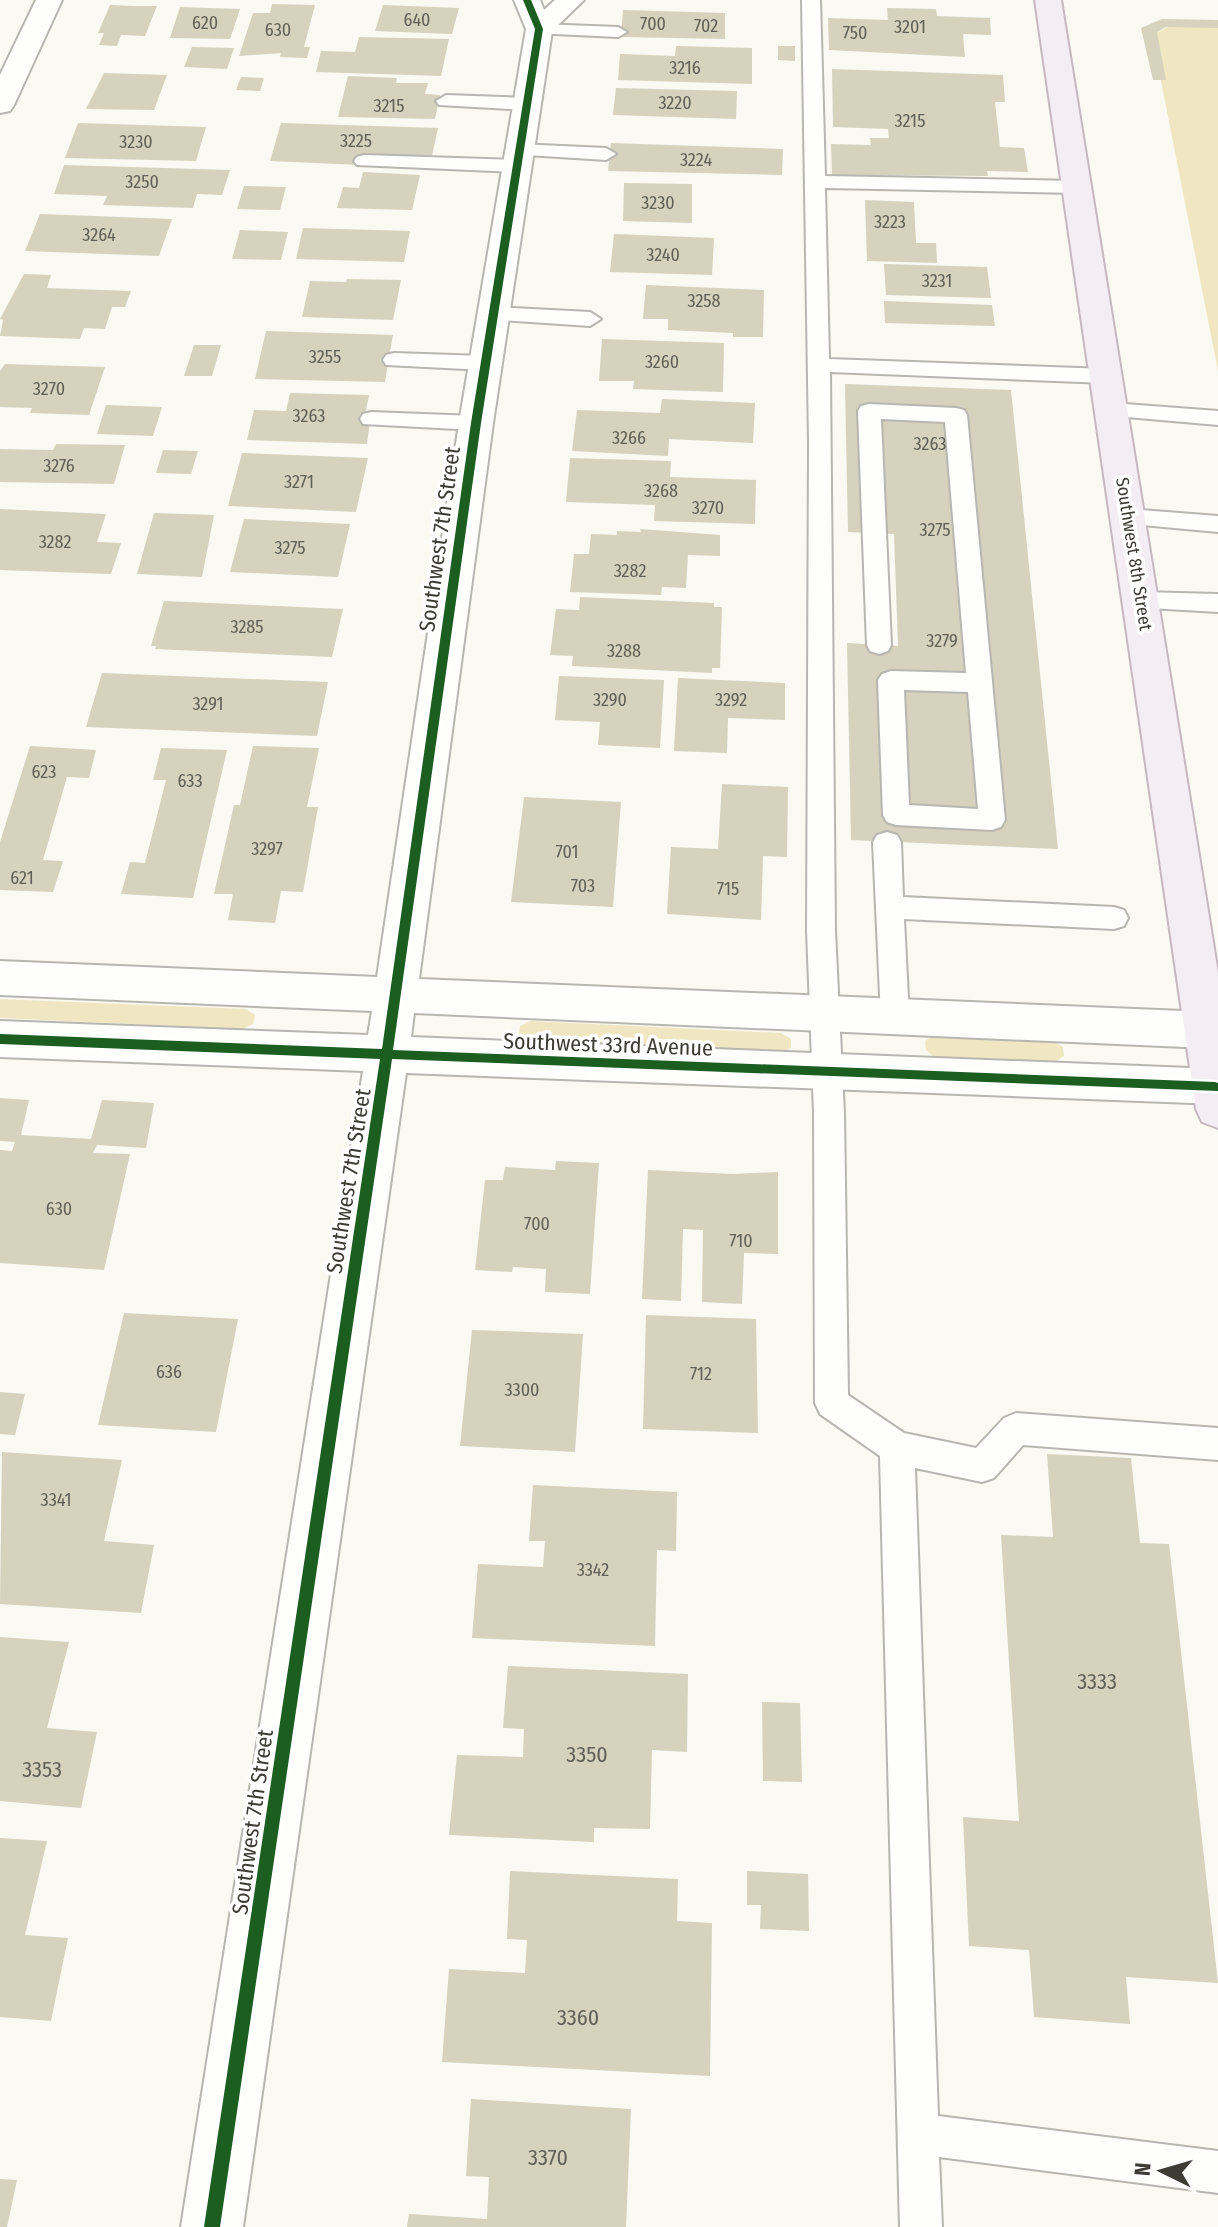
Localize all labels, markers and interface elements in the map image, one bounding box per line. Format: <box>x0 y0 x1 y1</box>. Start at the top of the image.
house number: 640 <box>403 9 431 31</box>
house number: 620 <box>192 12 218 34</box>
house number: 700 <box>640 13 666 35</box>
house number: 702 <box>694 15 718 37</box>
house number: 3201 <box>894 16 926 38</box>
house number: 630 <box>265 19 291 41</box>
house number: 750 <box>843 22 867 44</box>
house number: 3216 <box>669 57 701 79</box>
house number: 3220 <box>658 92 692 114</box>
house number: 3215 <box>374 95 404 117</box>
house number: 3215 <box>895 110 925 132</box>
house number: 3225 <box>340 130 372 152</box>
house number: 3230 <box>119 131 153 153</box>
house number: 3224 <box>680 149 712 171</box>
house number: 3250 <box>125 171 159 193</box>
house number: 3230 <box>641 192 675 214</box>
house number: 3223 <box>874 211 906 233</box>
house number: 3264 <box>82 224 116 246</box>
house number: 3240 <box>646 244 680 266</box>
house number: 3231 <box>922 270 952 292</box>
house number: 3258 <box>687 290 721 312</box>
house number: 3255 <box>309 346 341 368</box>
house number: 3260 <box>645 351 679 373</box>
house number: 3270 <box>33 378 65 400</box>
house number: 3263 <box>293 405 325 427</box>
house number: 3266 <box>612 427 646 449</box>
house number: 3263 <box>914 433 946 455</box>
street label: Southwest 7th Street <box>413 444 466 633</box>
house number: 3276 <box>43 455 75 477</box>
house number: 3271 <box>284 471 314 493</box>
street label: Southwest 8th Street <box>1111 476 1157 632</box>
house number: 3268 <box>644 480 678 502</box>
house number: 3270 <box>692 497 724 519</box>
house number: 3275 <box>919 519 951 541</box>
house number: 3282 <box>39 531 71 553</box>
house number: 3275 <box>274 537 306 559</box>
house number: 3282 <box>614 560 646 582</box>
house number: 3285 <box>230 616 264 638</box>
house number: 3279 <box>926 630 958 652</box>
house number: 3288 <box>607 640 641 662</box>
house number: 3290 <box>593 689 627 711</box>
house number: 3292 <box>715 689 747 711</box>
house number: 3291 <box>192 693 224 715</box>
house number: 623 <box>32 761 56 783</box>
house number: 633 <box>177 770 203 792</box>
house number: 3297 <box>251 838 283 860</box>
house number: 701 <box>555 841 579 863</box>
house number: 621 <box>10 867 34 889</box>
house number: 703 <box>571 875 595 897</box>
house number: 715 <box>717 878 739 900</box>
street label: Southwest 33rd Avenue <box>503 1027 713 1062</box>
street label: Southwest 7th Street <box>321 1086 377 1275</box>
house number: 630 <box>46 1198 72 1220</box>
house number: 700 <box>524 1213 550 1235</box>
house number: 710 <box>729 1230 753 1252</box>
house number: 636 <box>156 1361 182 1383</box>
house number: 712 <box>690 1363 712 1385</box>
house number: 3300 <box>505 1379 540 1401</box>
house number: 3341 <box>41 1489 71 1511</box>
house number: 3342 <box>577 1559 609 1581</box>
house number: 3333 <box>1077 1668 1117 1695</box>
street label: Southwest 7th Street <box>226 1727 279 1916</box>
house number: 3350 <box>566 1741 608 1768</box>
house number: 3353 <box>22 1756 62 1783</box>
house number: 3360 <box>557 2004 599 2031</box>
north arrow <box>1122 2131 1202 2211</box>
house number: 3370 <box>528 2144 568 2171</box>
text: N <box>1129 2162 1157 2177</box>

